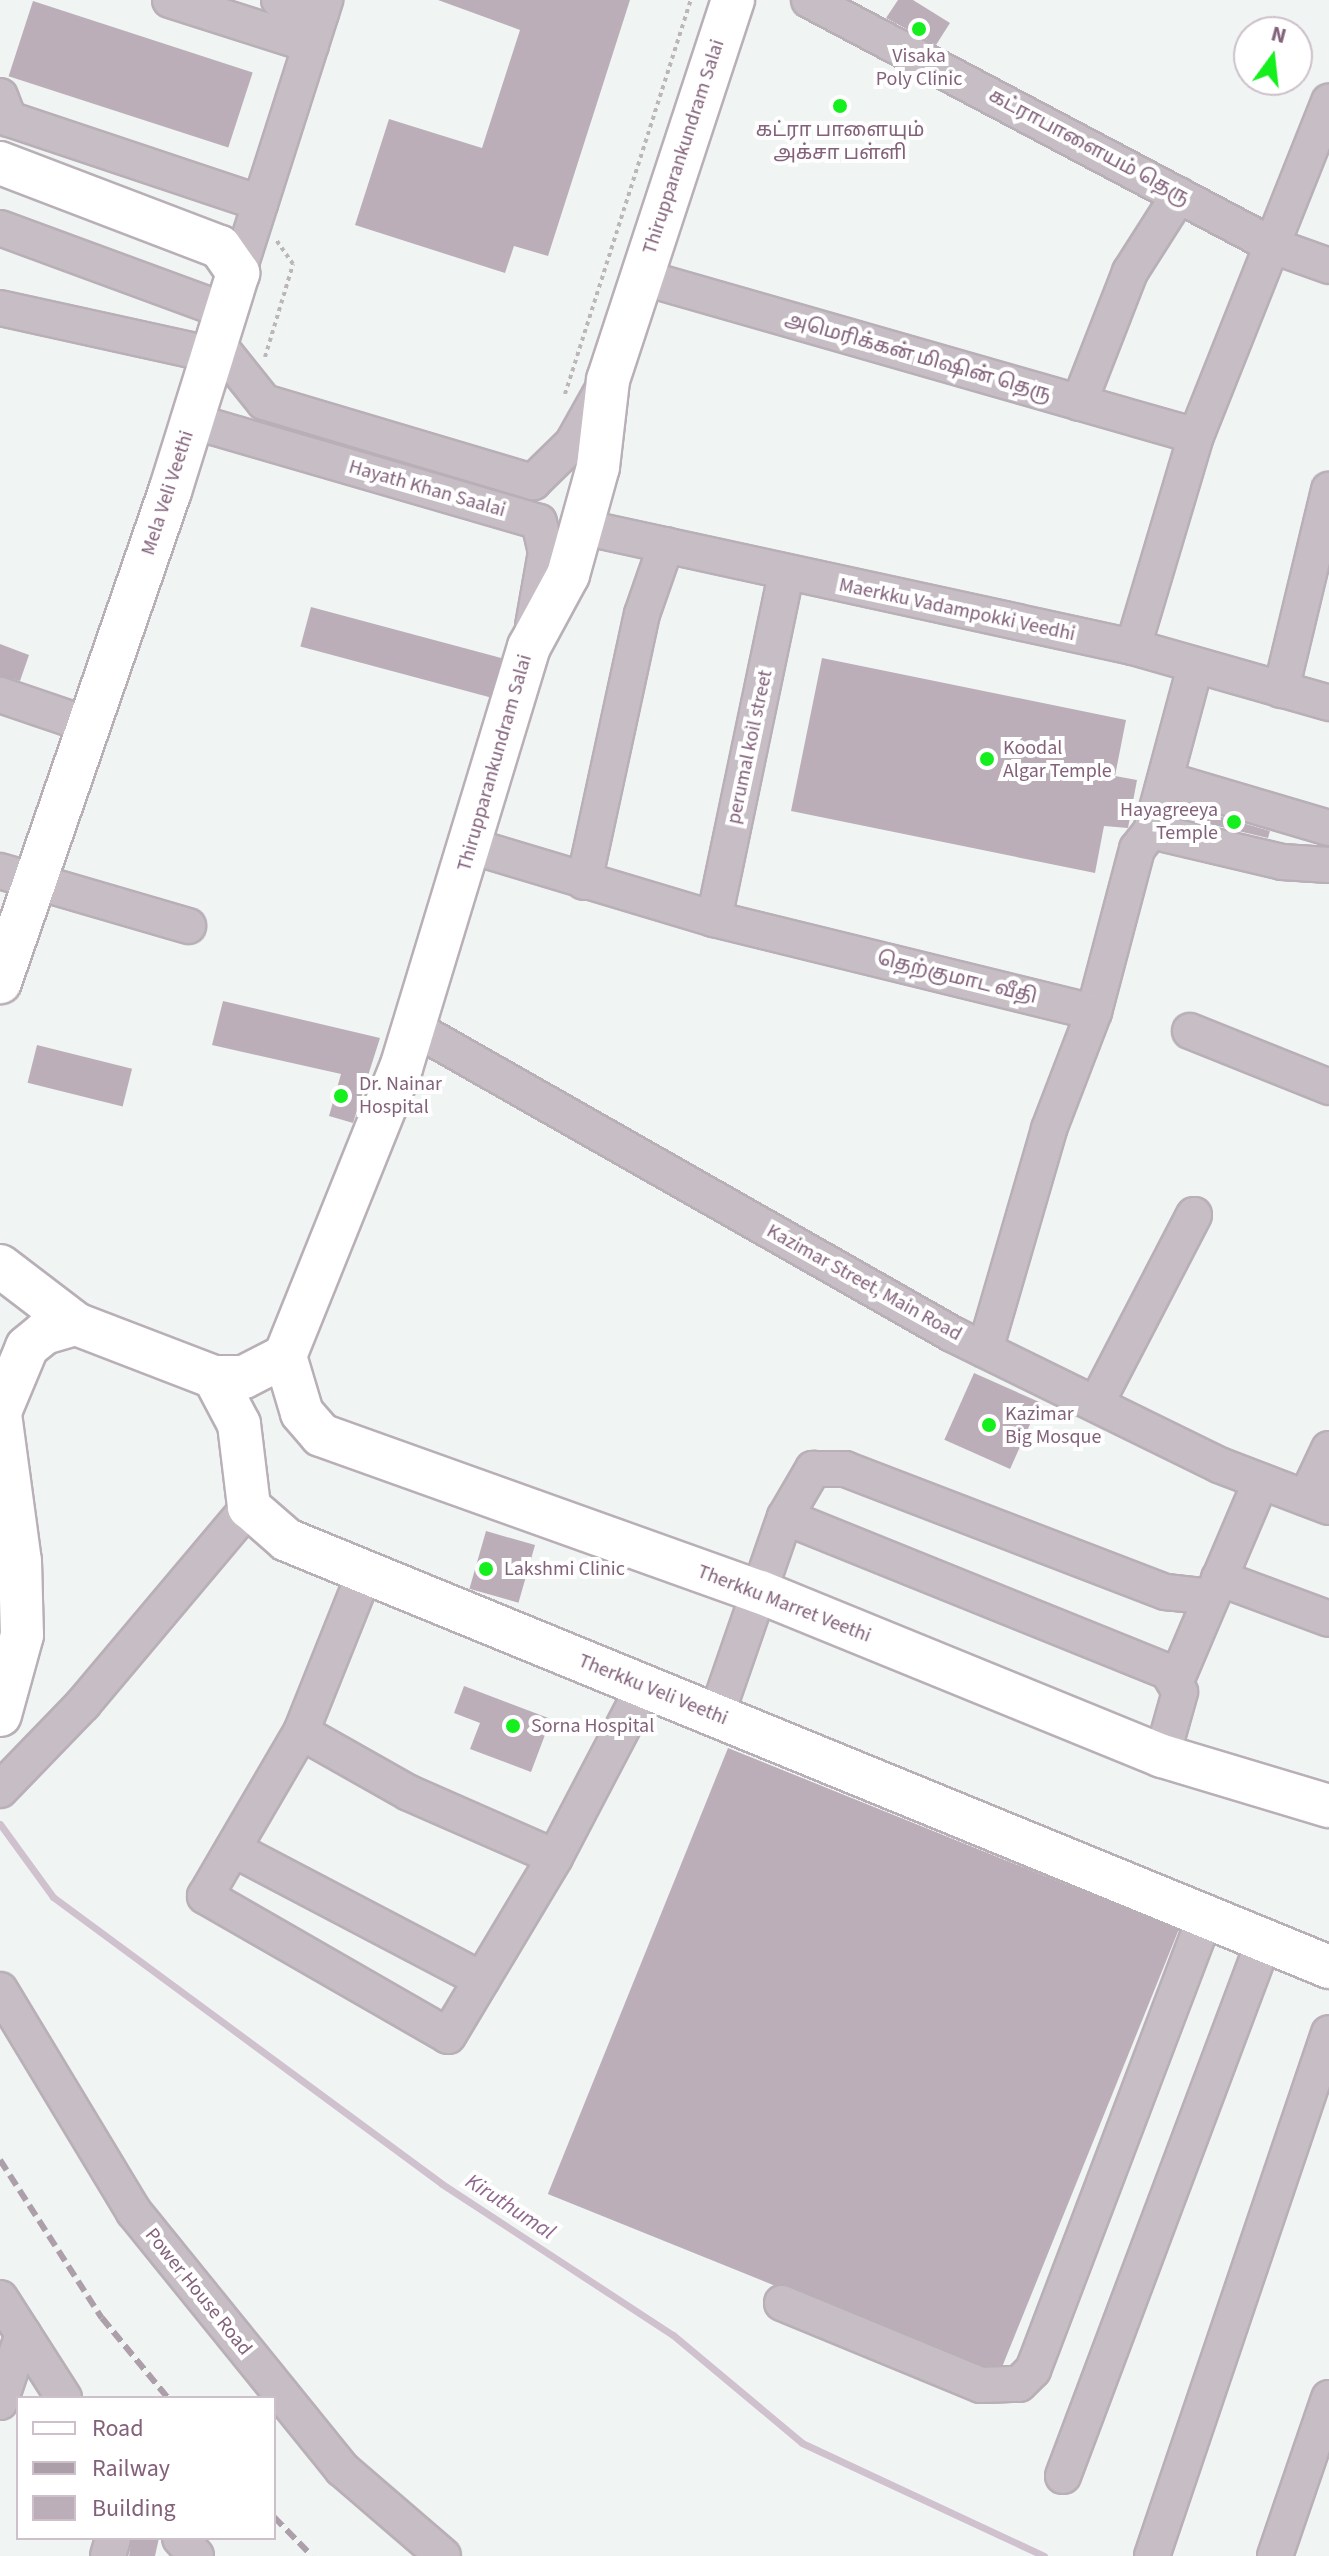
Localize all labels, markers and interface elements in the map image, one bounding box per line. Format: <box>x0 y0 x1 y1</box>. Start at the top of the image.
north arrow <box>1233 16 1313 96</box>
text: N <box>1267 17 1290 52</box>
marker: Visaka Poly Clinic <box>908 18 930 40</box>
street label: Thirupparankundram Salai <box>638 37 730 257</box>
place label: Visaka Poly Clinic <box>876 44 962 91</box>
street label: கட்ராபாளையம் தெரு <box>984 84 1194 210</box>
marker: கட்ரா பாளையும் அக்சா பள்ளி <box>831 97 849 115</box>
place label: கட்ரா பாளையும் அக்சா பள்ளி <box>756 118 924 165</box>
street label: அமெரிக்கன் மிஷின் தெரு <box>782 307 1054 407</box>
street label: Mela Veli Veethi <box>137 428 199 558</box>
street label: Hayath Khan Saalai <box>346 455 508 523</box>
street label: Maerkku Vadampokki Veedhi <box>837 573 1077 647</box>
street label: Thirupparankundram Salai <box>453 652 537 874</box>
street label: perumal koil street <box>722 668 778 826</box>
place label: Koodal Algar Temple <box>1003 736 1112 783</box>
marker: Koodal Algar Temple <box>978 750 996 768</box>
place label: Hayagreeya Temple <box>1120 798 1218 845</box>
marker: Hayagreeya Temple <box>1225 813 1243 831</box>
street label: தெற்குமாட வீதி <box>875 947 1039 1009</box>
place label: Dr. Nainar Hospital <box>359 1072 442 1119</box>
marker: Dr. Nainar Hospital <box>330 1085 352 1107</box>
street label: Kazimar Street, Main Road <box>762 1219 966 1347</box>
place label: Kazimar Big Mosque <box>1005 1402 1101 1449</box>
marker: Kazimar Big Mosque <box>980 1416 998 1434</box>
place label: Lakshmi Clinic <box>504 1557 625 1581</box>
marker: Lakshmi Clinic <box>475 1558 497 1580</box>
street label: Therkku Marret Veethi <box>694 1560 874 1648</box>
street label: Therkku Veli Veethi <box>575 1649 731 1731</box>
place label: Sorna Hospital <box>531 1714 654 1738</box>
marker: Sorna Hospital <box>502 1715 524 1737</box>
water label: Kiruthumal <box>460 2168 560 2246</box>
street label: Power House Road <box>139 2224 257 2360</box>
legend <box>16 2396 276 2540</box>
text: Road <box>92 2411 144 2446</box>
text: Railway <box>92 2451 170 2486</box>
text: Building <box>92 2491 176 2526</box>

